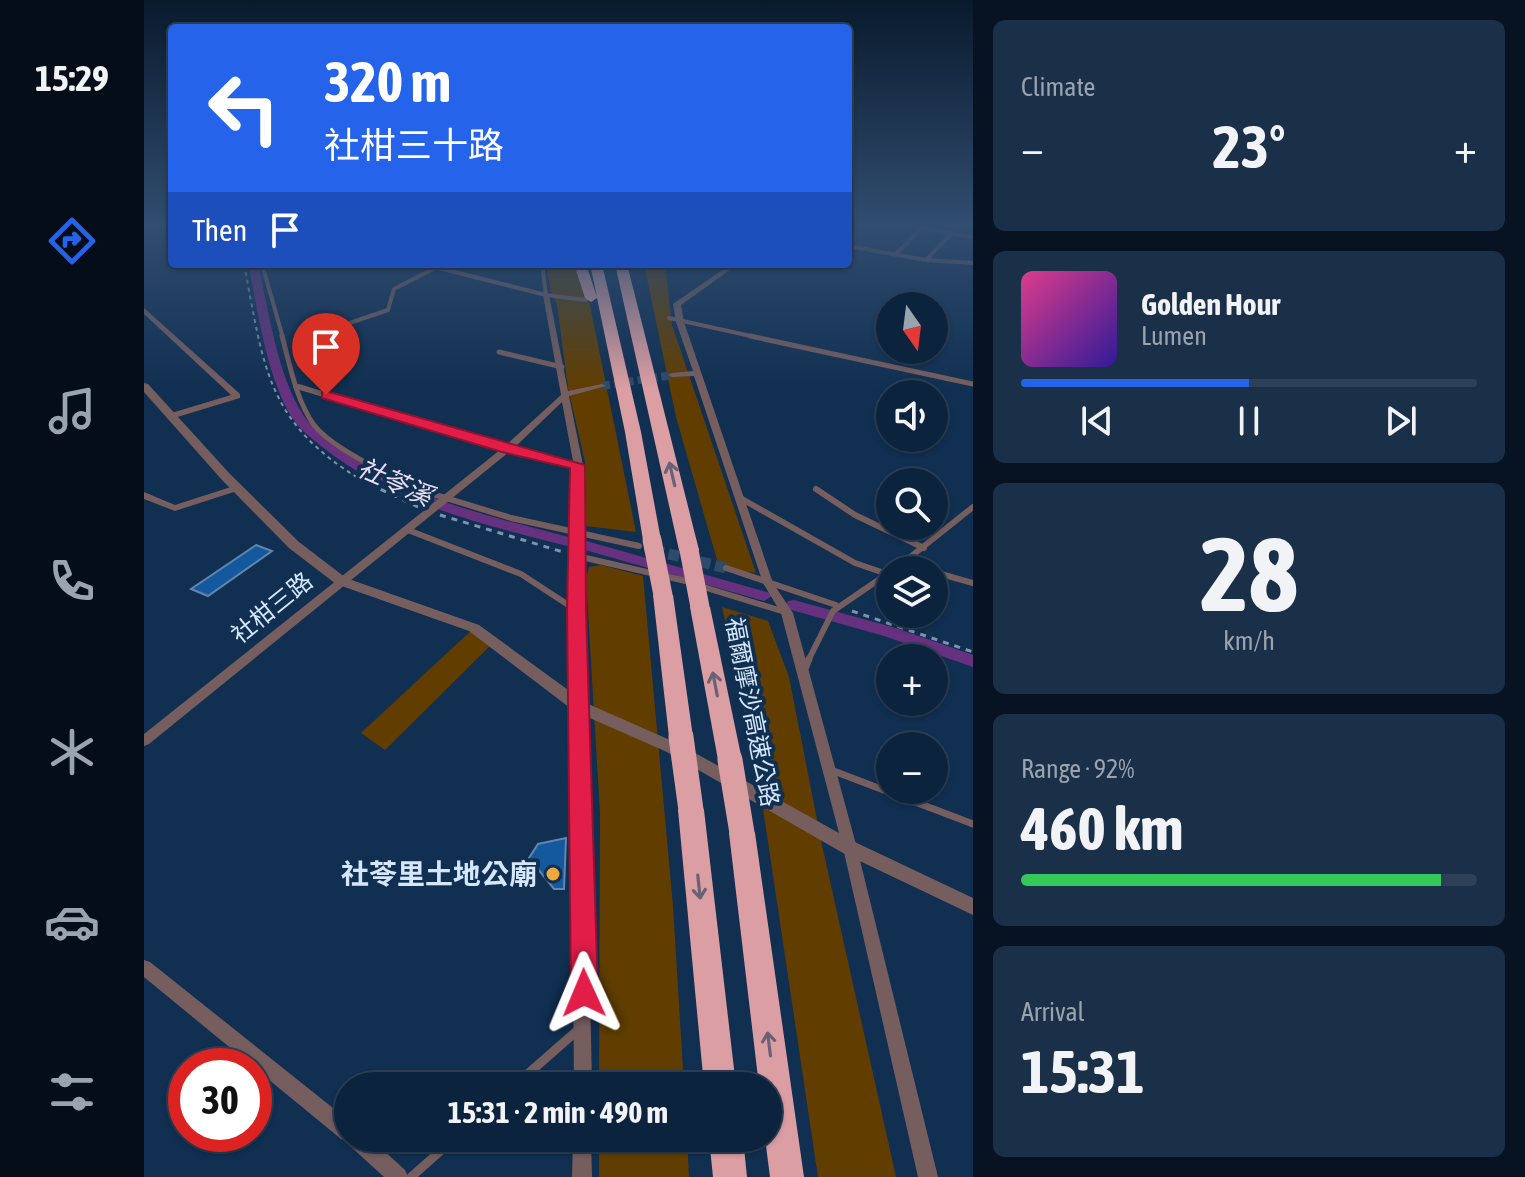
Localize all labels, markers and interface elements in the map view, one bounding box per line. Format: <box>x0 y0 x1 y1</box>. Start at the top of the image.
text: 320 m <box>324 50 451 114</box>
icon: left <box>192 56 296 160</box>
text: 15:29 <box>35 57 109 99</box>
text: Climate <box>1021 72 1095 102</box>
text: 23° <box>1213 112 1285 181</box>
text: − <box>1021 122 1044 172</box>
text: + <box>1454 122 1477 172</box>
text: 社柑三十路 <box>324 124 504 166</box>
icon: arrive <box>263 208 307 252</box>
icon: directions <box>44 213 100 269</box>
text: Then <box>192 213 247 247</box>
text: Golden Hour <box>1141 287 1280 321</box>
north arrow <box>876 292 948 364</box>
map controls <box>876 292 948 804</box>
pin <box>292 313 360 395</box>
text: Lumen <box>1141 321 1207 351</box>
icon: arrive <box>304 325 348 369</box>
button: sound <box>876 380 948 452</box>
icon: music <box>44 383 100 439</box>
icon: previous <box>1075 399 1119 443</box>
icon: pause <box>1227 399 1271 443</box>
icon: next <box>1379 399 1423 443</box>
water label: 社苓溪 <box>353 452 440 513</box>
one-way arrow <box>663 461 678 487</box>
button: search <box>876 468 948 540</box>
text: 28 <box>1200 514 1298 633</box>
icon: phone <box>44 553 100 609</box>
button: layers <box>876 556 948 628</box>
street label: 社柑三路 <box>226 567 317 648</box>
street label: 福爾摩沙高速公路 <box>721 615 784 809</box>
text: km/h <box>1223 626 1275 656</box>
button: + <box>876 644 948 716</box>
one-way arrow <box>706 671 721 697</box>
icon: climate <box>44 724 100 780</box>
button: − <box>876 732 948 804</box>
text: Range · 92% <box>1021 754 1134 784</box>
text: 460 km <box>1021 794 1183 863</box>
place label: 社苓里土地公廟 <box>341 858 537 890</box>
marker: 社苓里土地公廟 <box>544 865 562 883</box>
one-way arrow <box>691 873 706 900</box>
icon: car <box>44 894 100 950</box>
position arrow <box>542 951 626 1035</box>
text: Arrival <box>1021 997 1085 1027</box>
one-way arrow <box>762 1031 777 1058</box>
text: 15:31 <box>1021 1037 1144 1106</box>
speed limit sign: 30 <box>168 1048 272 1152</box>
icon: filters <box>44 1064 100 1120</box>
text: 15:31 · 2 min · 490 m <box>448 1095 668 1129</box>

